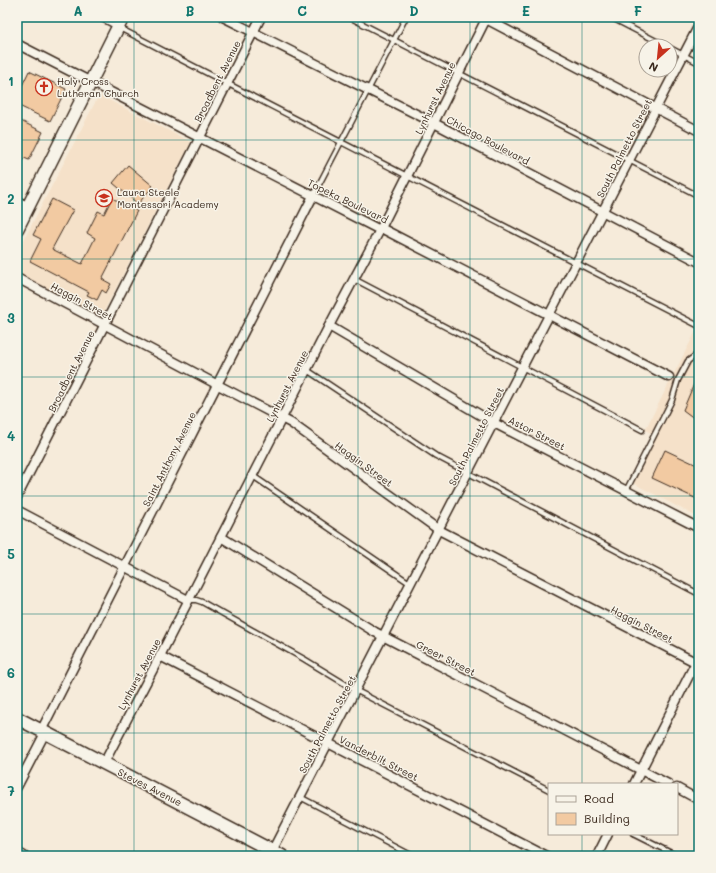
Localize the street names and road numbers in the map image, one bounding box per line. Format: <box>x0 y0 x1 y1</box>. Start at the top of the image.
street label: Broadbent Avenue <box>190 38 244 124</box>
street label: Lynhurst Avenue <box>411 59 459 137</box>
street label: South Palmetto Street <box>593 96 655 200</box>
street label: Chicago Boulevard <box>444 112 532 168</box>
street label: Topeka Boulevard <box>305 175 391 227</box>
street label: Haggin Street <box>48 279 116 323</box>
street label: Broadbent Avenue <box>44 328 98 414</box>
street label: Lynhurst Avenue <box>263 348 311 424</box>
street label: South Palmetto Street <box>445 384 507 488</box>
street label: Saint Anthony Avenue <box>139 409 199 509</box>
street label: Astor Street <box>506 413 568 453</box>
street label: Haggin Street <box>332 438 396 490</box>
street label: Haggin Street <box>608 602 676 646</box>
street label: Lynhurst Avenue <box>114 636 164 712</box>
street label: Greer Street <box>414 637 478 679</box>
street label: South Palmetto Street <box>295 673 359 775</box>
street label: Vanderbilt Street <box>337 732 421 784</box>
street label: Steves Avenue <box>115 765 185 809</box>

